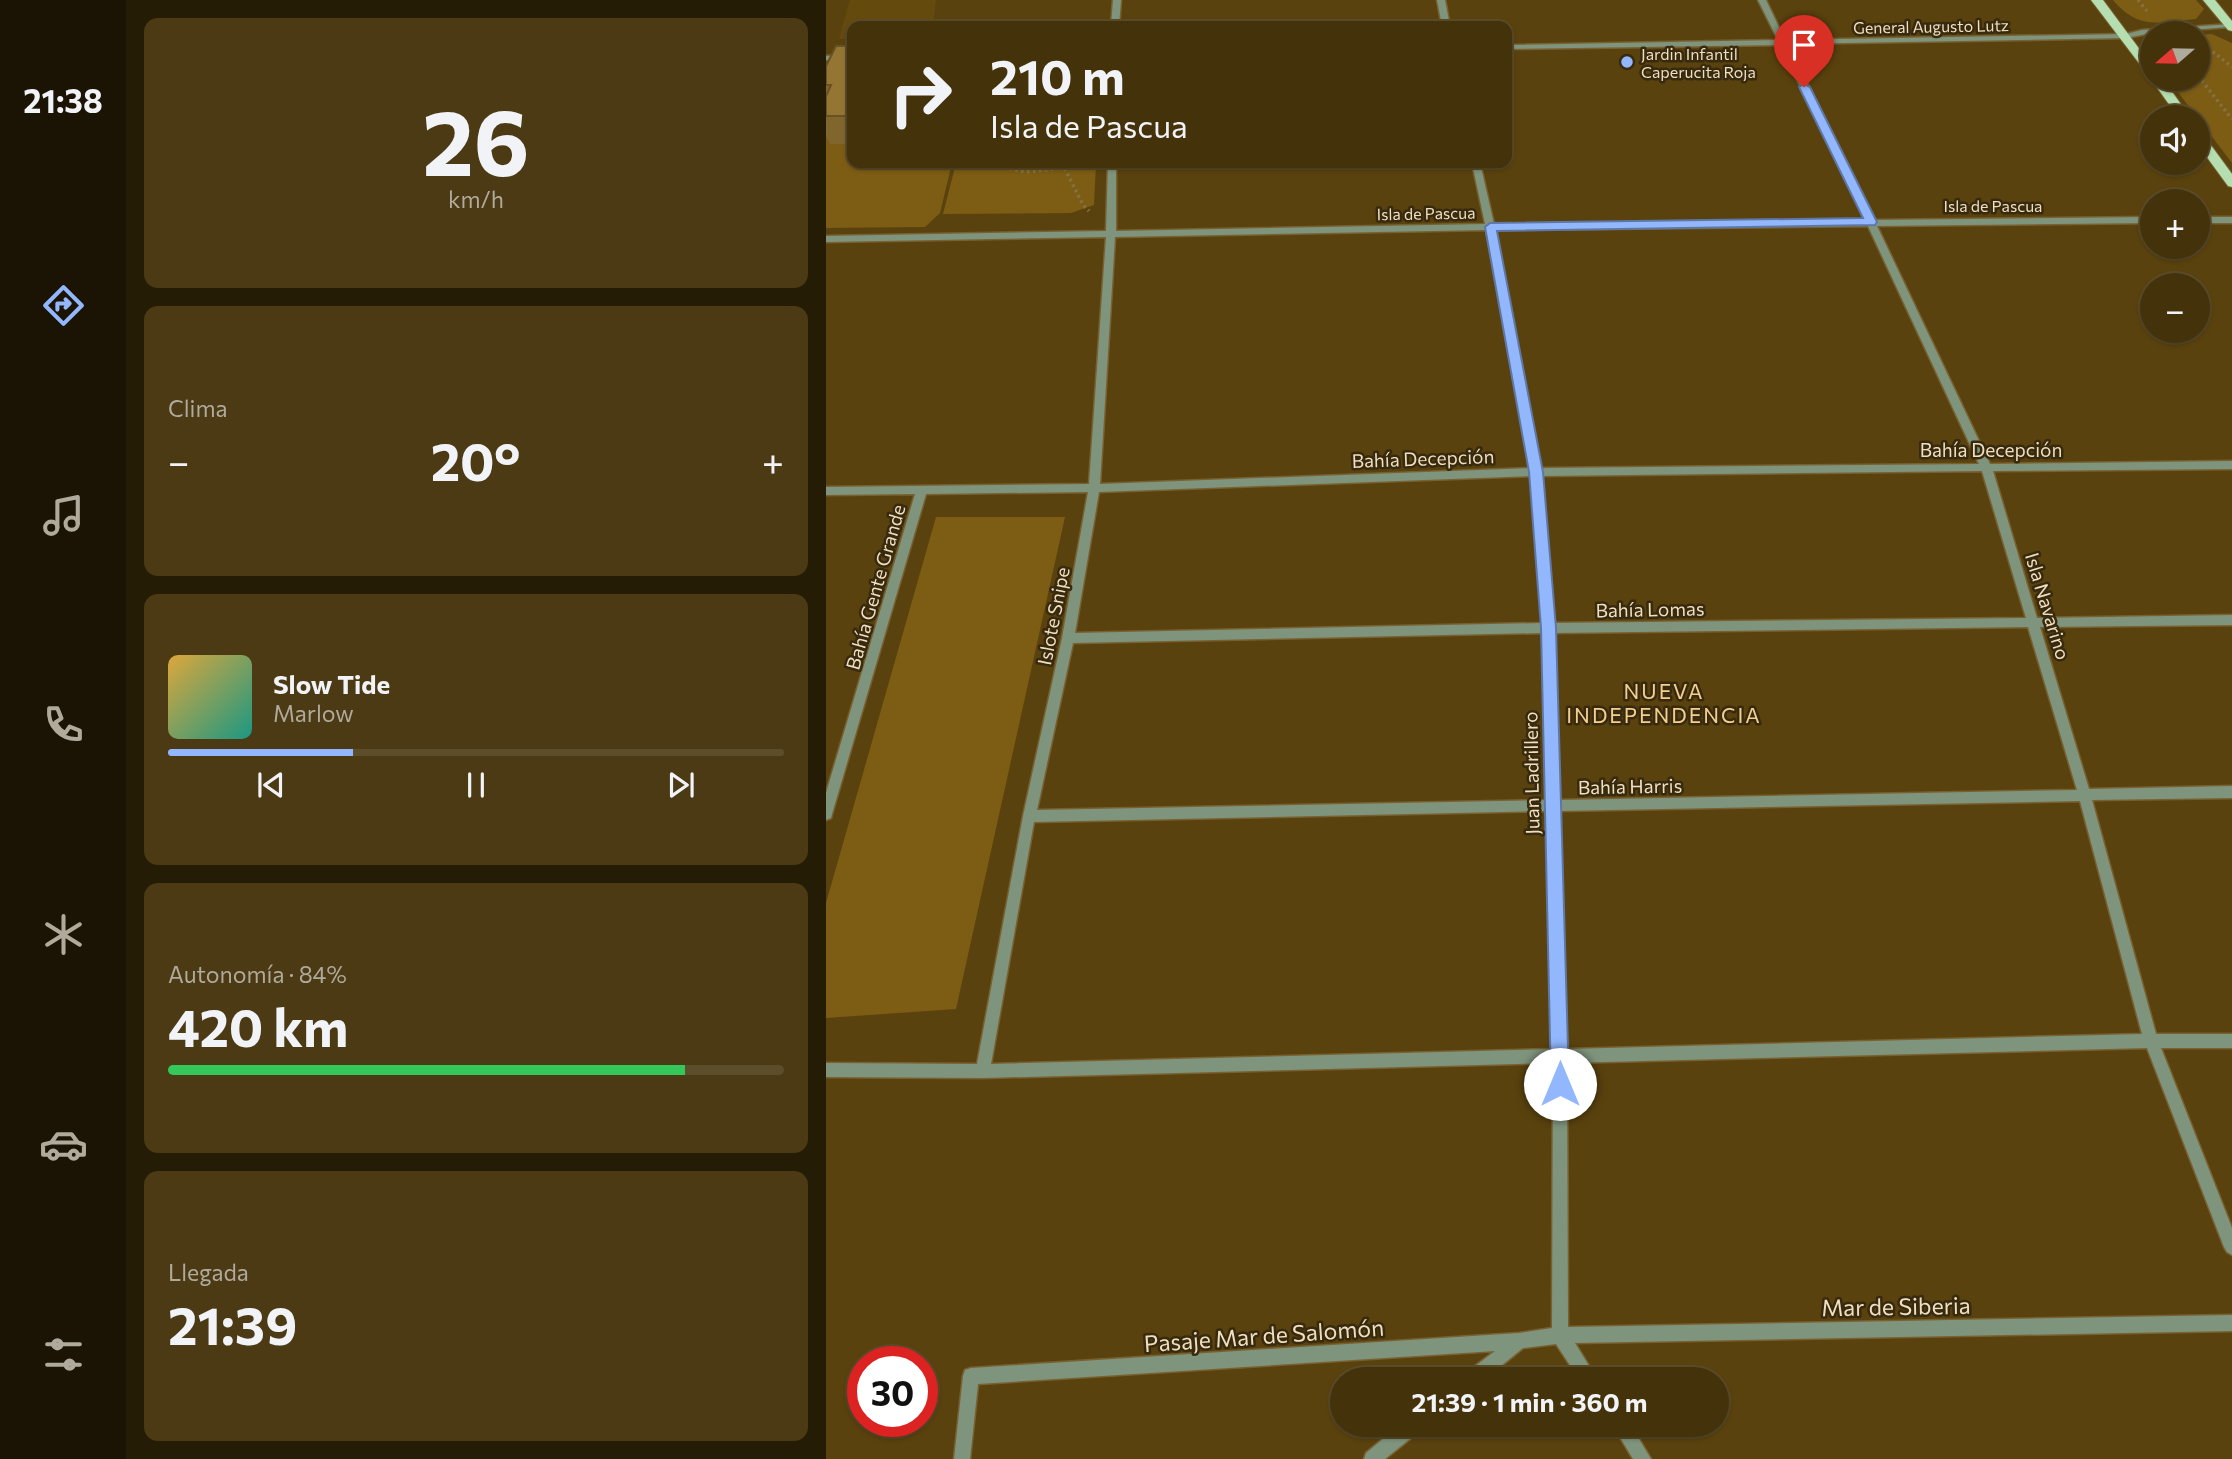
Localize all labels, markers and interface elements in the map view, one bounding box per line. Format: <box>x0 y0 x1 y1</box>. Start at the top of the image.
pin <box>1774 15 1834 87</box>
street label: General Augusto Lutz <box>1853 15 2009 37</box>
north arrow <box>2140 21 2210 91</box>
map controls <box>2140 21 2210 343</box>
icon: arrive <box>1785 26 1823 64</box>
place label: Jardin Infantil Caperucita Roja <box>1641 44 1756 81</box>
text: 210 m <box>990 45 1125 105</box>
icon: right <box>875 49 966 140</box>
marker: Jardin Infantil Caperucita Roja <box>1619 54 1635 70</box>
text: 21:38 <box>23 80 103 120</box>
text: 26 <box>422 83 530 195</box>
text: Isla de Pascua <box>990 105 1188 145</box>
button: sound <box>2140 105 2210 175</box>
text: km/h <box>448 185 504 213</box>
button: + <box>2140 189 2210 259</box>
street label: Isla de Pascua <box>1944 196 2042 215</box>
street label: Isla de Pascua <box>1376 203 1476 223</box>
button: − <box>2140 273 2210 343</box>
icon: directions <box>39 281 88 330</box>
text: Clima <box>168 394 228 422</box>
text: 20° <box>431 428 521 492</box>
text: − <box>168 437 190 484</box>
text: + <box>762 437 784 484</box>
street label: Bahía Decepción <box>1920 438 2062 461</box>
street label: Bahía Decepción <box>1351 444 1495 472</box>
icon: music <box>39 491 88 540</box>
street label: Bahía Gente Grande <box>840 502 910 672</box>
street label: Isla Navarino <box>2021 550 2075 662</box>
street label: Islote Snipe <box>1032 565 1074 667</box>
street label: Bahía Lomas <box>1595 597 1705 621</box>
text: Slow Tide <box>273 668 390 699</box>
district label: NUEVA INDEPENDENCIA <box>1566 678 1762 727</box>
text: Marlow <box>273 699 354 727</box>
icon: phone <box>39 700 88 749</box>
street label: Juan Ladrillero <box>1518 711 1544 835</box>
icon: previous <box>252 766 290 804</box>
icon: pause <box>457 766 495 804</box>
icon: next <box>662 766 700 804</box>
street label: Bahía Harris <box>1578 774 1682 798</box>
icon: climate <box>39 910 88 959</box>
text: Autonomía · 84% <box>168 960 347 988</box>
text: 420 km <box>168 994 348 1058</box>
position arrow <box>1523 1047 1597 1121</box>
icon: car <box>39 1120 88 1169</box>
text: Llegada <box>168 1258 249 1286</box>
street label: Mar de Siberia <box>1821 1291 1971 1321</box>
text: 21:39 <box>168 1292 297 1356</box>
street label: Pasaje Mar de Salomón <box>1143 1313 1385 1357</box>
icon: filters <box>39 1330 88 1379</box>
speed limit sign: 30 <box>847 1346 938 1437</box>
text: 21:39 · 1 min · 360 m <box>1411 1386 1648 1417</box>

